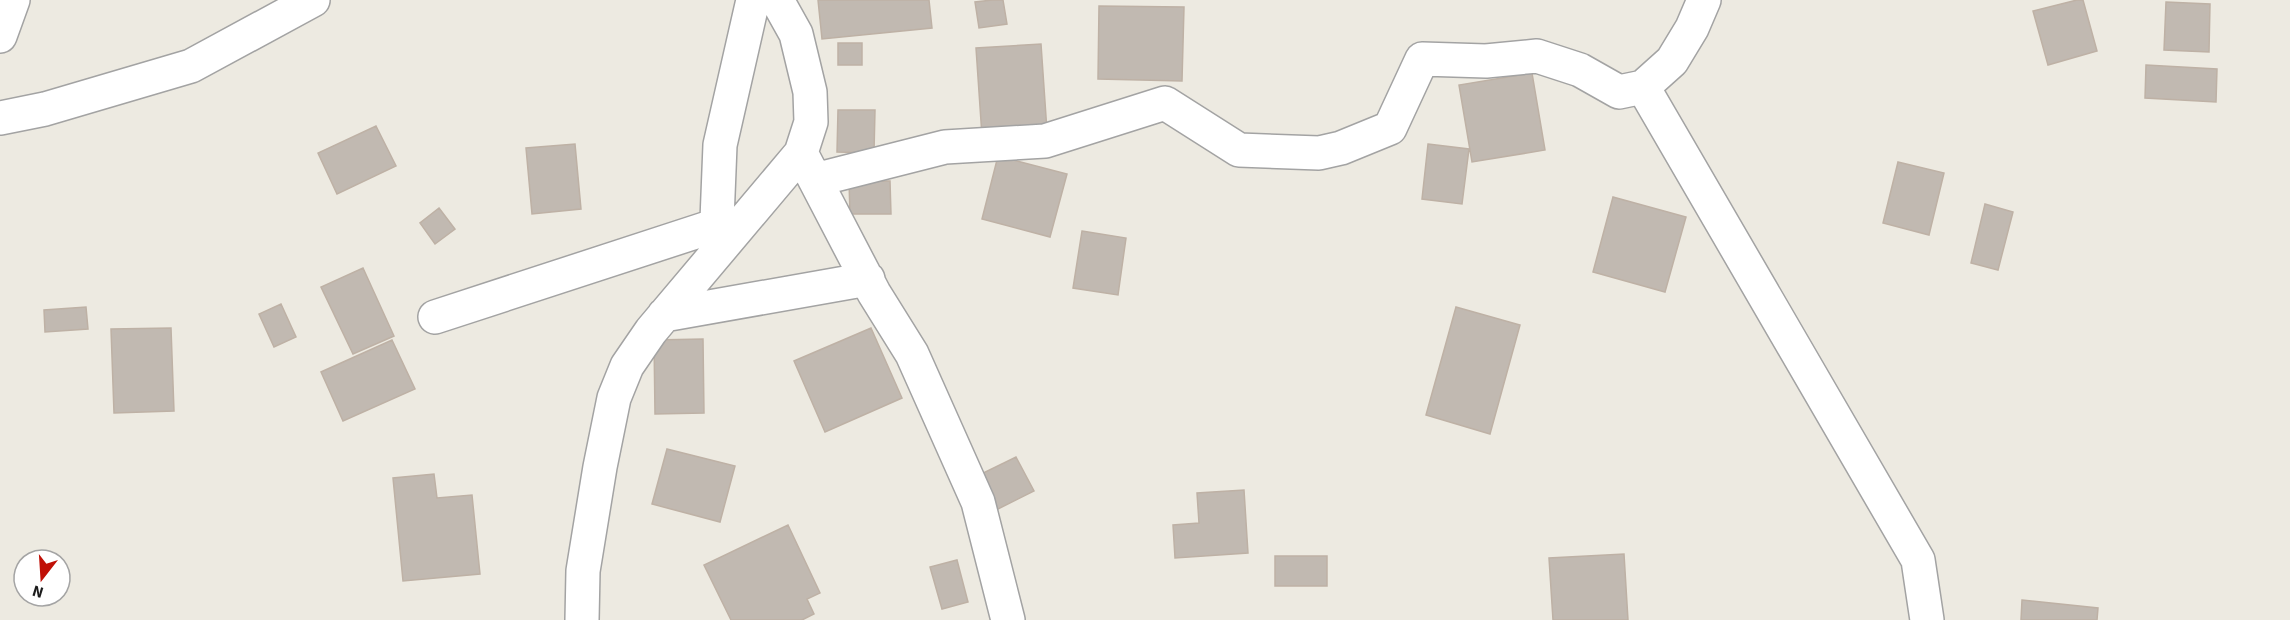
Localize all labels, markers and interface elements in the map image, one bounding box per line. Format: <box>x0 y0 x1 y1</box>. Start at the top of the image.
north arrow <box>12 548 72 608</box>
text: N <box>30 579 46 603</box>

